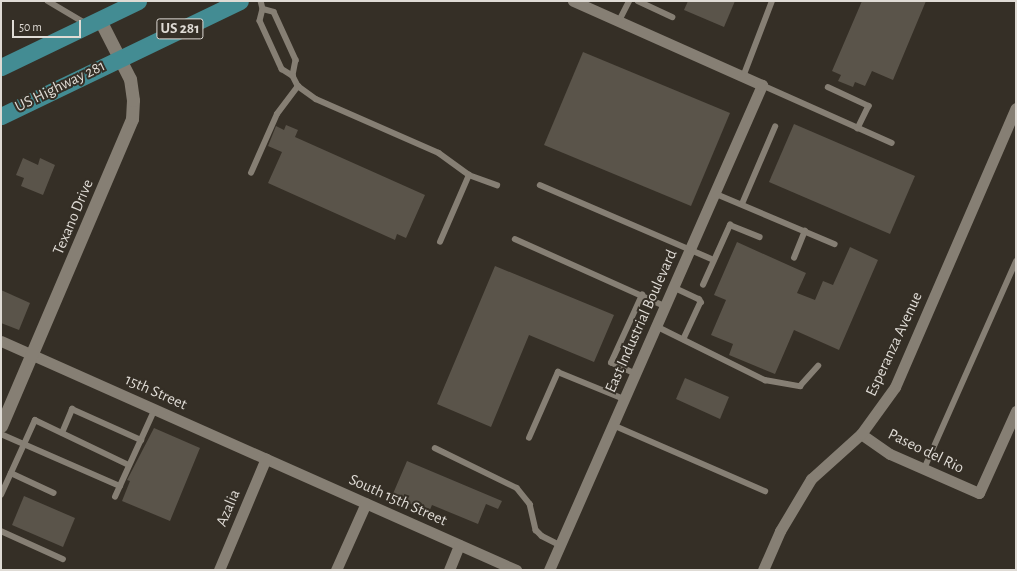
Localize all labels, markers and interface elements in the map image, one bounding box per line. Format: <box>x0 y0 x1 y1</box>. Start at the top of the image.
scale bar <box>14 12 83 38</box>
road number: US 281 <box>156 16 204 42</box>
text: 50 m <box>19 21 42 33</box>
street label: US Highway 281 <box>12 56 108 116</box>
street label: Texano Drive <box>49 176 97 258</box>
street label: East Industrial Boulevard <box>601 247 681 395</box>
street label: Esperanza Avenue <box>861 289 927 399</box>
street label: 15th Street <box>122 370 190 414</box>
street label: Paseo del Rio <box>885 424 967 478</box>
street label: South 15th Street <box>346 470 450 530</box>
street label: Azalia <box>212 487 244 529</box>

